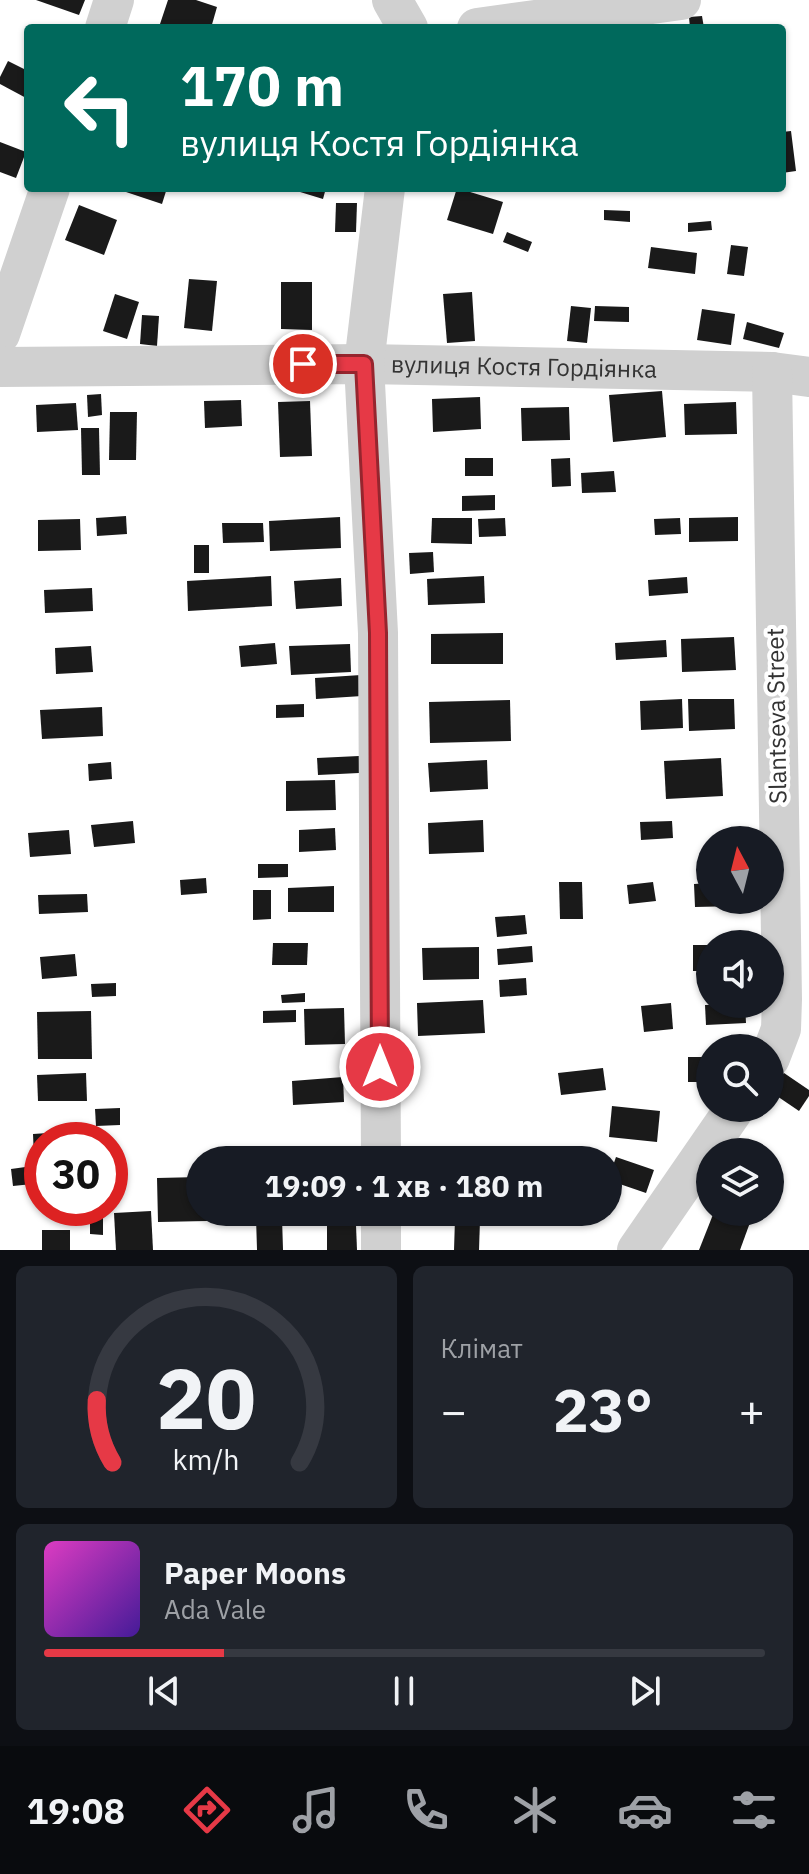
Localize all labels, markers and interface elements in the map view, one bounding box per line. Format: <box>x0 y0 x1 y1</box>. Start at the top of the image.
text: 170 m <box>180 49 344 121</box>
icon: left <box>48 56 152 160</box>
text: вулиця Костя Гордіянка <box>180 119 579 166</box>
pin <box>269 330 337 398</box>
icon: arrive <box>281 342 325 386</box>
street label: вулиця Костя Гордіянка <box>391 348 657 385</box>
street label: Slantseva Street <box>758 628 794 804</box>
north arrow <box>696 826 784 914</box>
map controls <box>696 826 784 1226</box>
button: sound <box>696 930 784 1018</box>
position arrow <box>338 1025 422 1109</box>
button: search <box>696 1034 784 1122</box>
speed limit sign: 30 <box>24 1122 128 1226</box>
button: layers <box>696 1138 784 1226</box>
text: 19:09 · 1 хв · 180 m <box>265 1166 543 1205</box>
text: Клімат <box>441 1331 523 1365</box>
text: 20 <box>156 1344 256 1452</box>
text: 23° <box>553 1370 653 1449</box>
text: − <box>441 1382 467 1439</box>
text: + <box>739 1382 765 1439</box>
text: km/h <box>173 1441 240 1478</box>
text: Paper Moons <box>164 1553 346 1592</box>
text: Ada Vale <box>164 1592 266 1626</box>
icon: previous <box>142 1669 186 1713</box>
icon: pause <box>382 1669 426 1713</box>
icon: next <box>623 1669 667 1713</box>
icon: directions <box>179 1782 235 1838</box>
icon: music <box>288 1782 344 1838</box>
icon: phone <box>398 1782 454 1838</box>
icon: climate <box>507 1782 563 1838</box>
icon: car <box>617 1782 673 1838</box>
icon: filters <box>726 1782 782 1838</box>
text: 19:08 <box>27 1787 125 1834</box>

